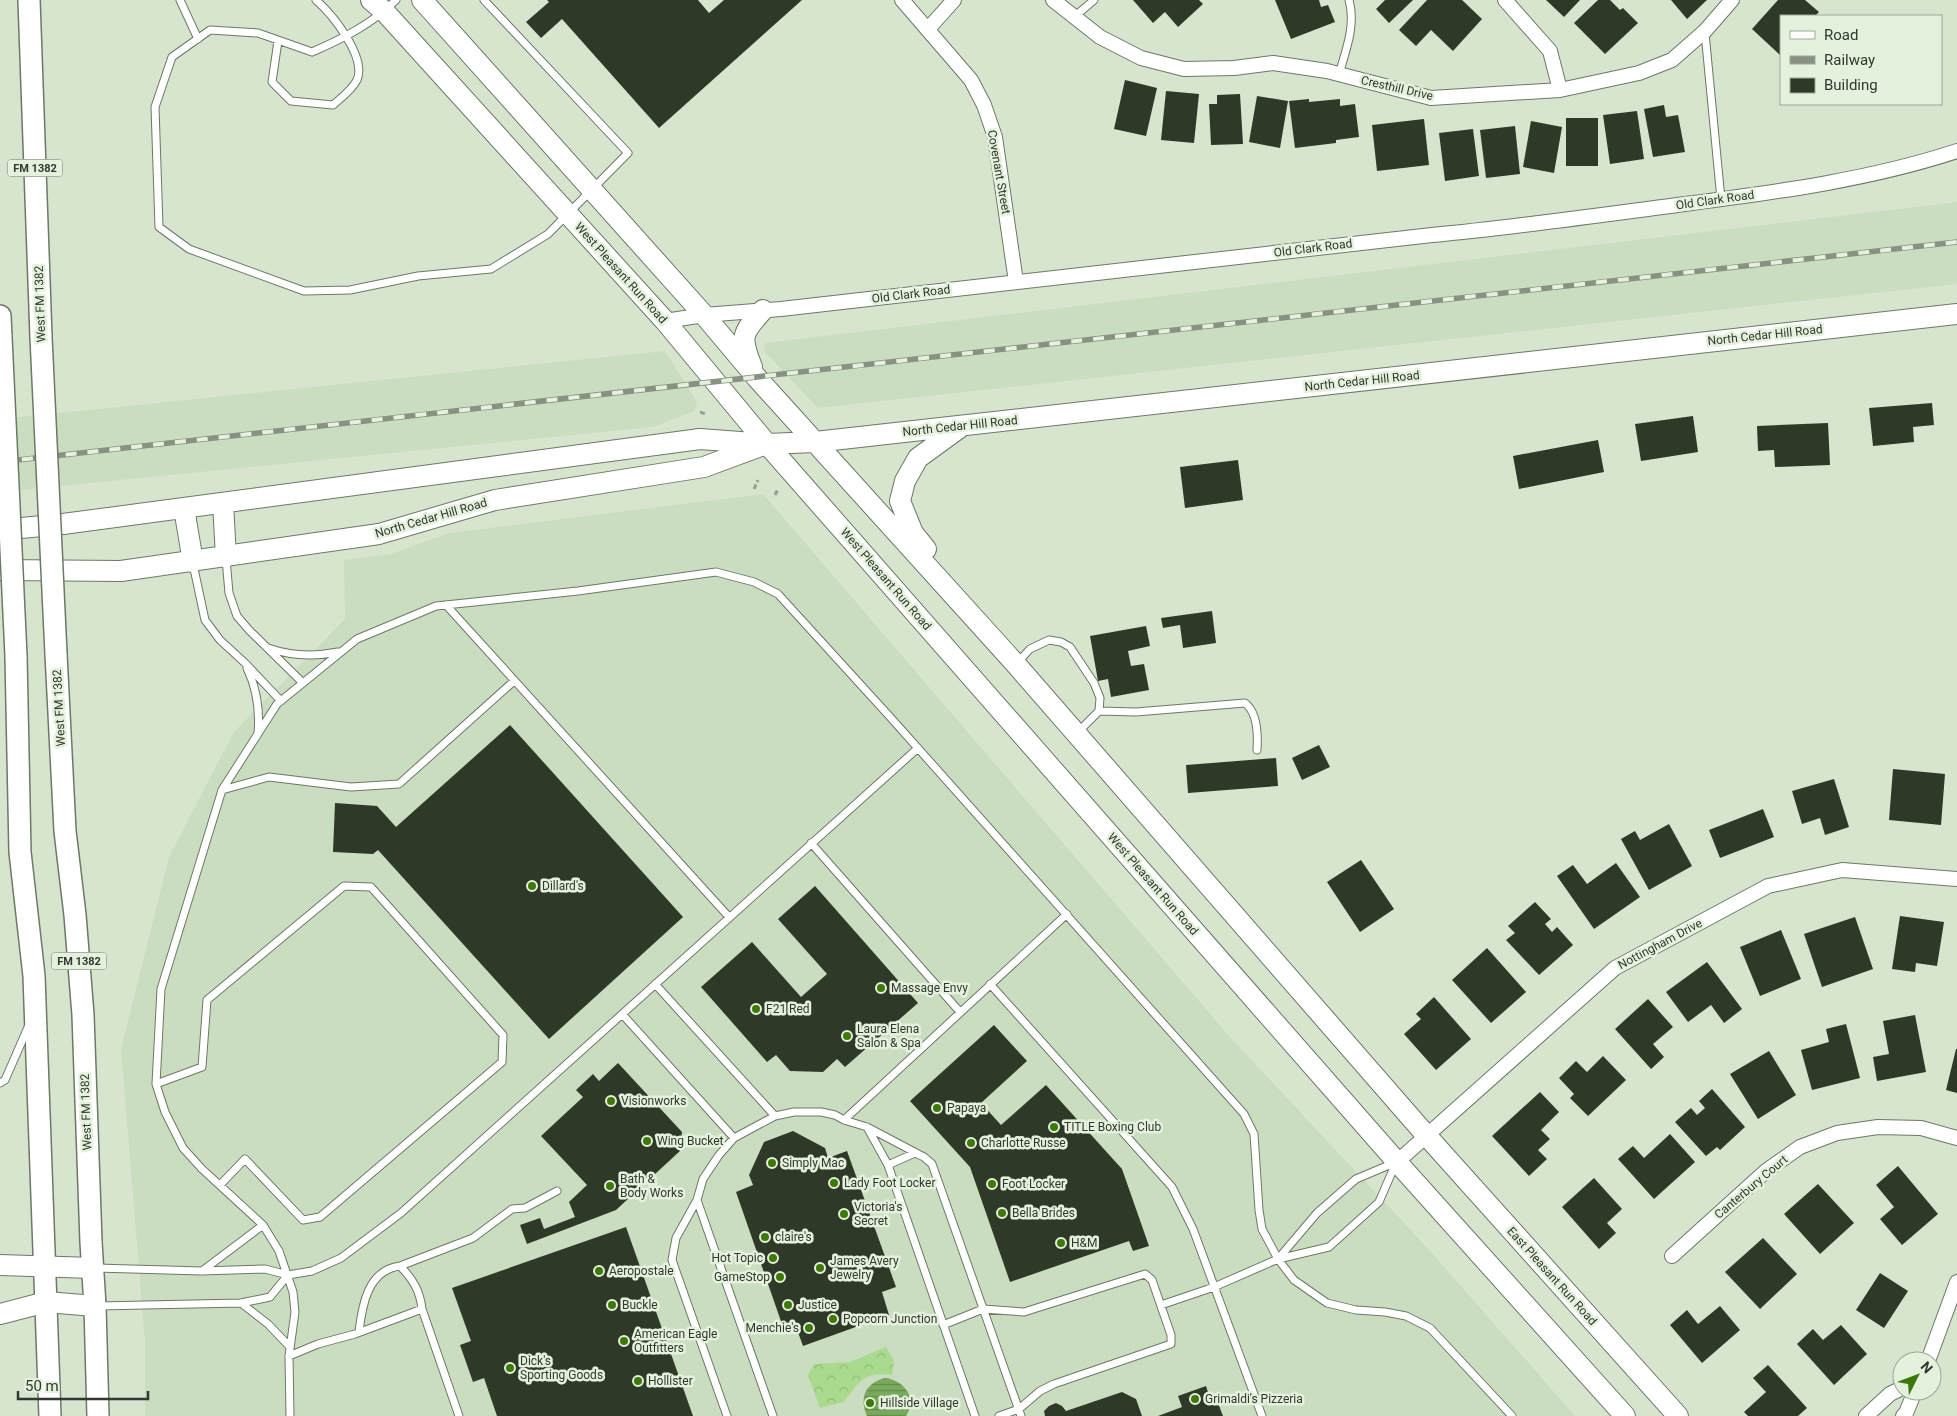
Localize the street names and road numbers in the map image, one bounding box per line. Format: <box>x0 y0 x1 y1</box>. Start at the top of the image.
street label: Cresthill Drive <box>1360 73 1434 103</box>
street label: Covenant Street <box>985 129 1013 215</box>
road number: FM 1382 <box>8 160 62 177</box>
street label: Old Clark Road <box>1675 188 1755 212</box>
street label: West Pleasant Run Road <box>572 220 670 326</box>
street label: Old Clark Road <box>1273 236 1353 260</box>
street label: West FM 1382 <box>32 265 48 343</box>
street label: Old Clark Road <box>871 282 951 306</box>
street label: North Cedar Hill Road <box>1707 322 1823 348</box>
street label: North Cedar Hill Road <box>1304 368 1420 394</box>
street label: North Cedar Hill Road <box>902 413 1018 439</box>
street label: North Cedar Hill Road <box>373 495 489 541</box>
street label: West Pleasant Run Road <box>838 525 934 633</box>
street label: West FM 1382 <box>50 669 68 747</box>
street label: West Pleasant Run Road <box>1105 830 1201 938</box>
street label: Nottingham Drive <box>1616 916 1704 972</box>
road number: FM 1382 <box>52 952 106 969</box>
street label: West FM 1382 <box>78 1073 94 1151</box>
street label: Canterbury Court <box>1712 1152 1790 1222</box>
street label: East Pleasant Run Road <box>1504 1224 1600 1328</box>

